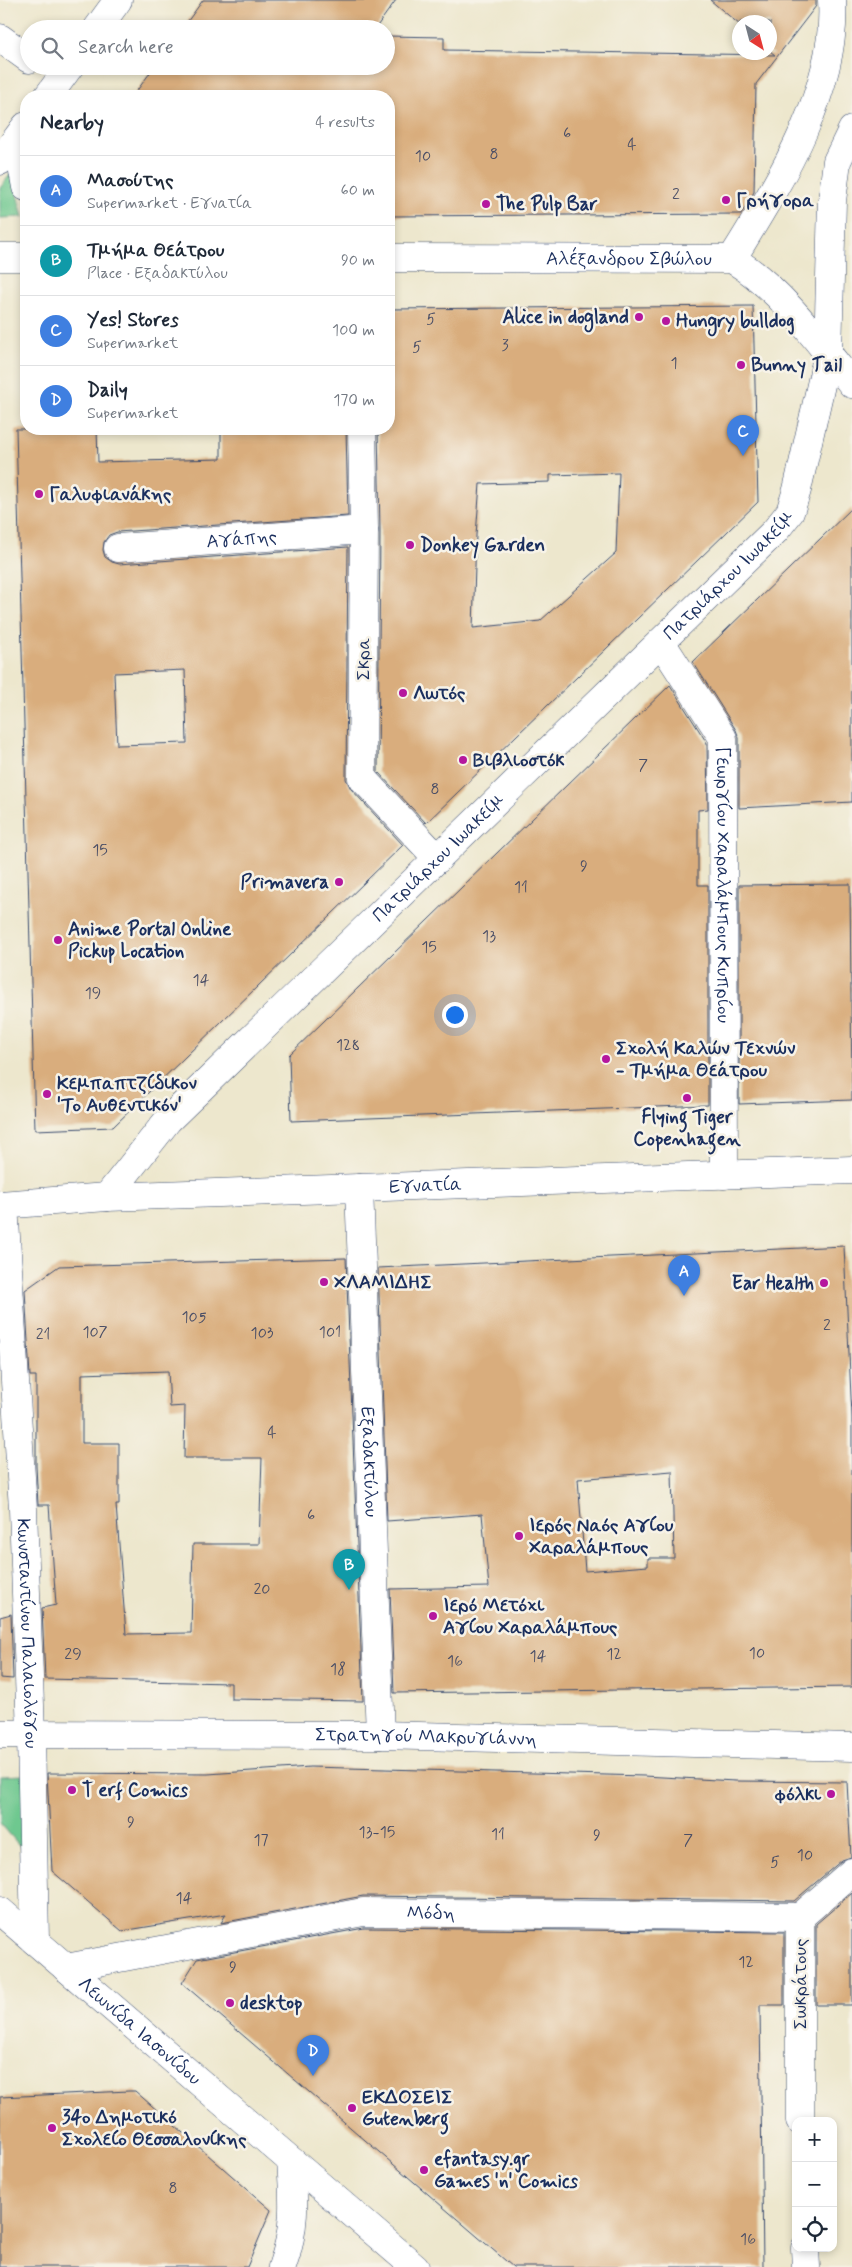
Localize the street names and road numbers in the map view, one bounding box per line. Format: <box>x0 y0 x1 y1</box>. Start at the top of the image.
street label: Αλέξανδρου Σβώλου <box>546 246 712 271</box>
street label: Πατριάρχου Ιωακείμ <box>657 505 799 646</box>
street label: Αγάπης <box>205 524 278 554</box>
street label: Σκρα <box>351 638 376 680</box>
street label: Γεωργίου Χαραλάμπους Κυπρίου <box>711 746 736 1023</box>
street label: Πατριάρχου Ιωακείμ <box>367 788 510 928</box>
street label: Εγνατία <box>389 1172 462 1199</box>
street label: Εξαδακτύλου <box>355 1406 384 1518</box>
street label: Κωνσταντίνου Παλαιολόγου <box>11 1518 44 1749</box>
street label: Στρατηγού Μακρυγιάννη <box>315 1722 537 1751</box>
street label: Μόδη <box>406 1900 455 1926</box>
street label: Σωκράτους <box>788 1939 813 2029</box>
street label: Λεωνίδα Ιασονίδου <box>73 1971 207 2091</box>

